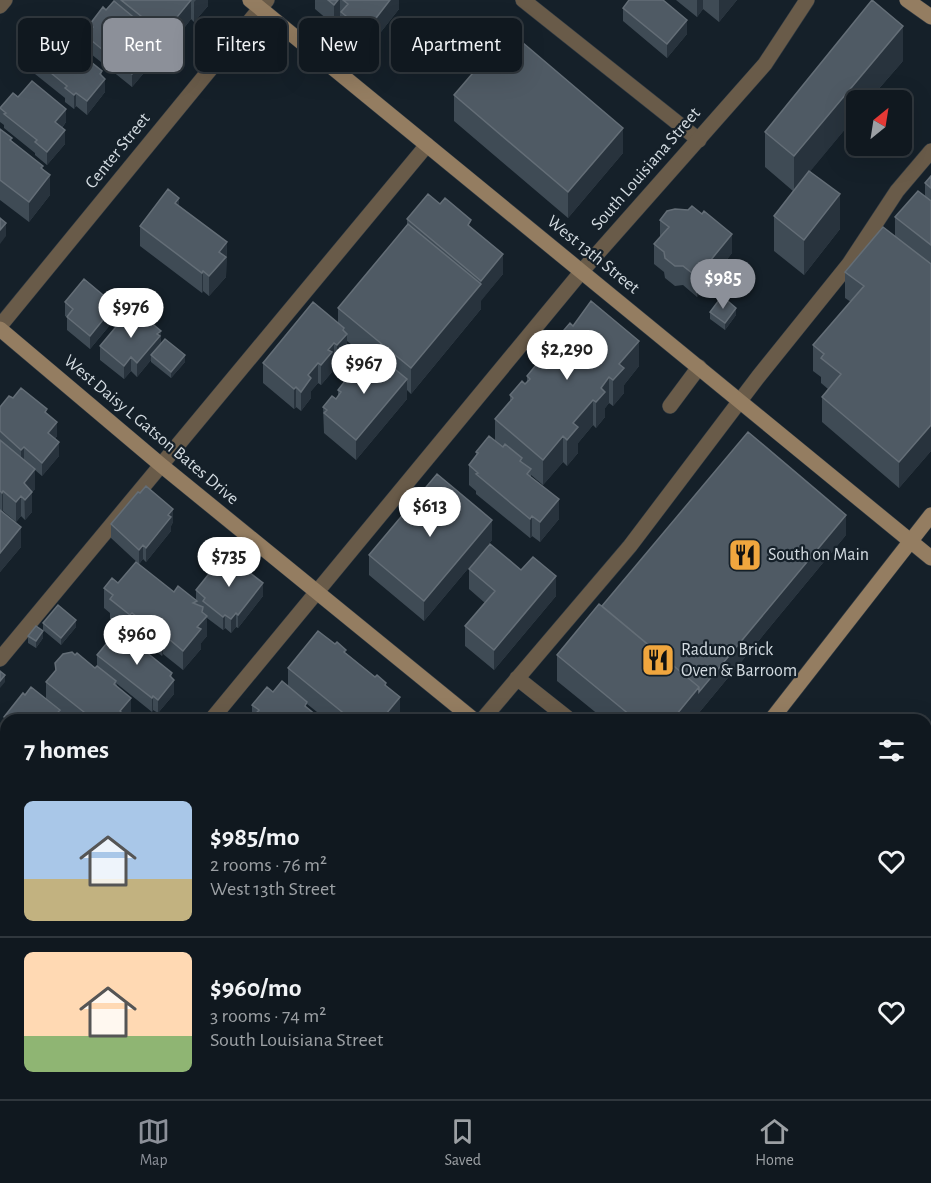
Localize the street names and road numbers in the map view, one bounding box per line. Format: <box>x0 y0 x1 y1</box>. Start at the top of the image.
street label: South Louisiana Street <box>588 104 704 234</box>
street label: Center Street <box>82 110 154 192</box>
street label: West 13th Street <box>543 212 643 298</box>
street label: West Daisy L Gatson Bates Drive <box>60 352 242 508</box>

